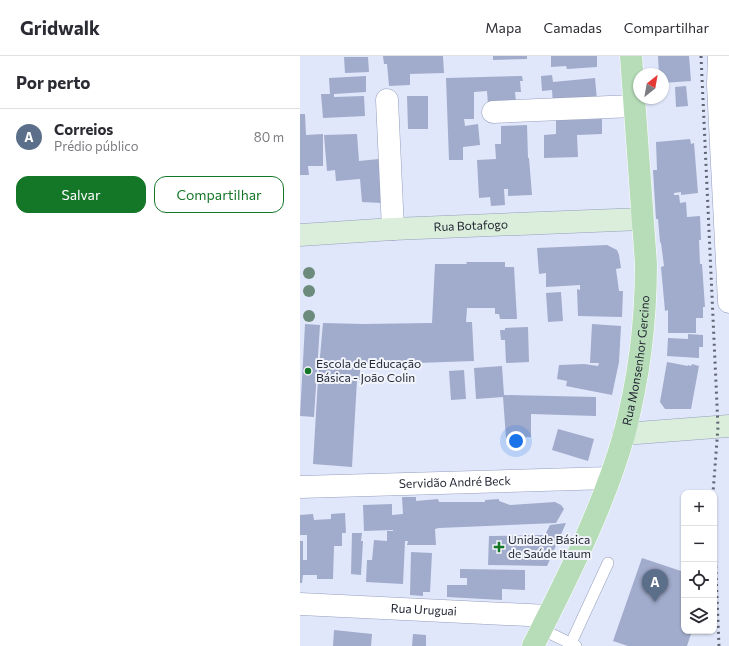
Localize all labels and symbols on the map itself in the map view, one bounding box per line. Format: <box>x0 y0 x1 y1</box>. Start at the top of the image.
north arrow <box>633 68 669 104</box>
street label: Rua Botafogo <box>433 216 508 233</box>
street label: Rua Monsenhor Gercino <box>619 295 651 427</box>
place label: Escola de Educação Básica - João Colin <box>316 356 421 385</box>
marker: Escola de Educação Básica - João Colin <box>303 366 313 376</box>
your location <box>506 431 526 451</box>
street label: Servidão André Beck <box>399 473 512 490</box>
place label: Unidade Básica de Saúde Itaum <box>508 532 591 560</box>
marker: Unidade Básica de Saúde Itaum <box>493 541 505 553</box>
pin: A <box>642 569 668 602</box>
street label: Rua Uruguai <box>391 600 457 618</box>

